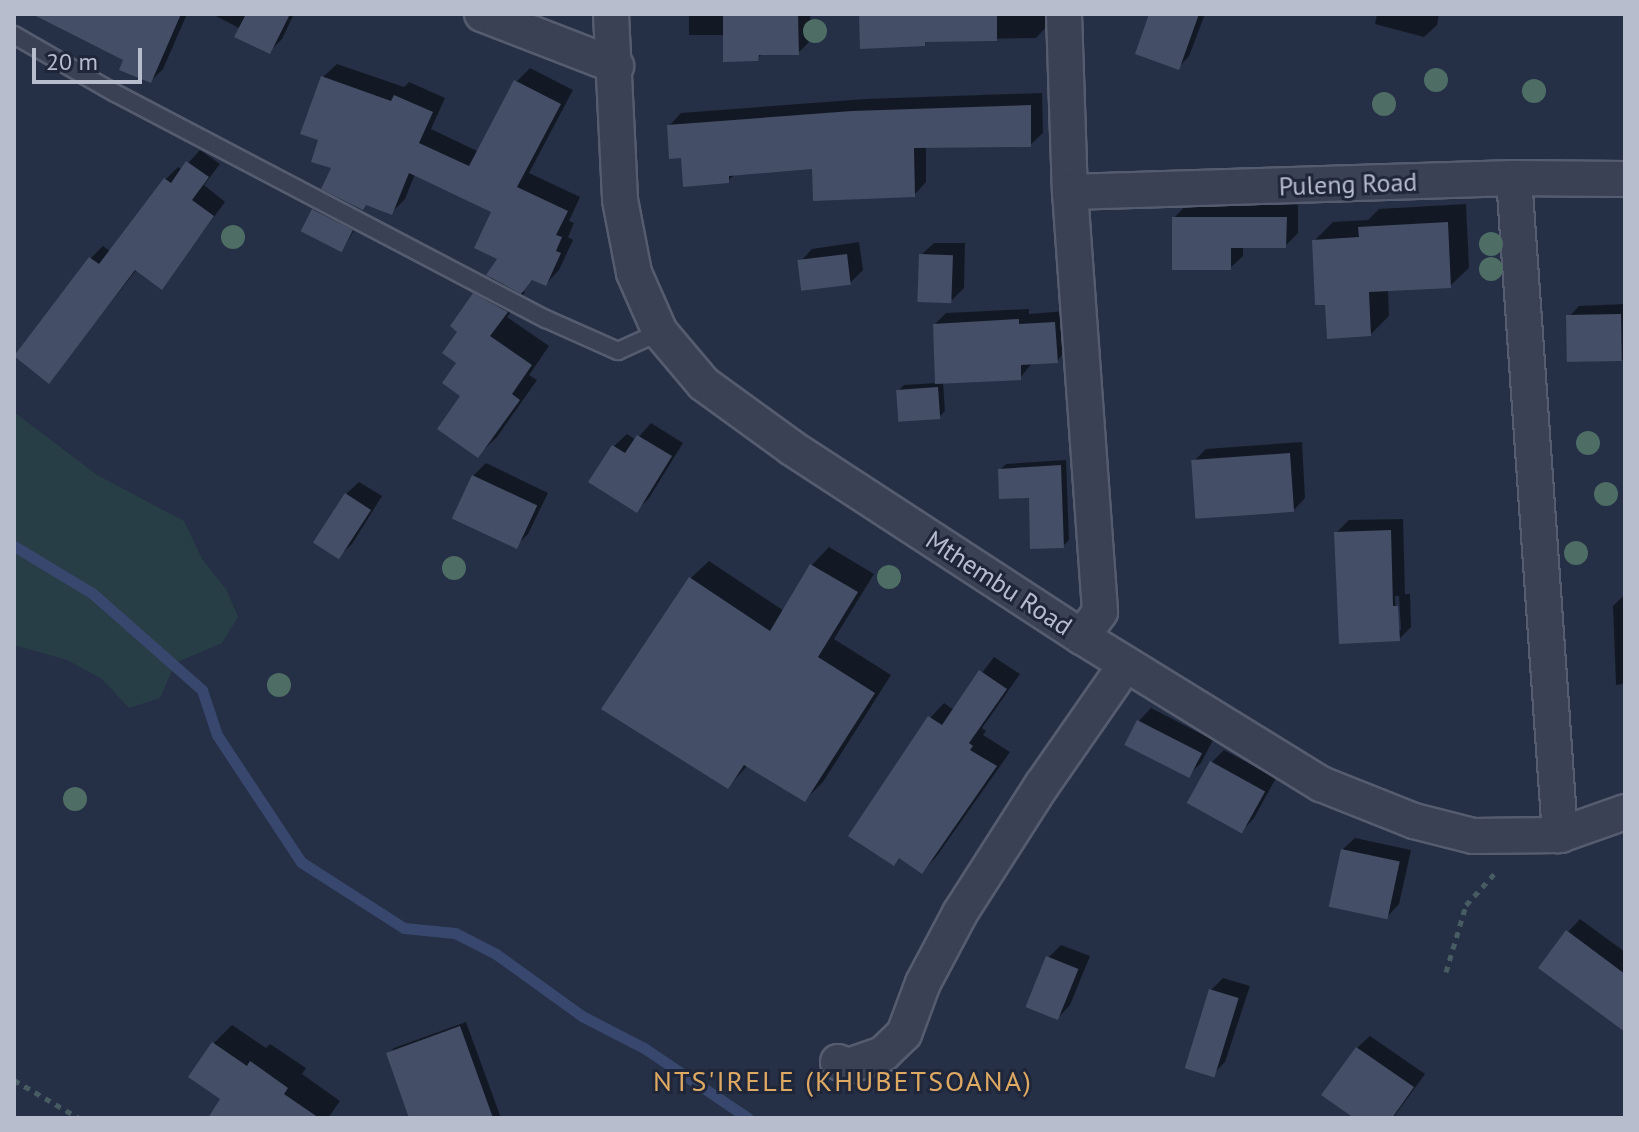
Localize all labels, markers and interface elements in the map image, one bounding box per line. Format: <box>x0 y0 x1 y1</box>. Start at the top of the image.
scale bar <box>36 32 146 82</box>
text: 20 m <box>46 46 98 77</box>
street label: Puleng Road <box>1278 166 1418 202</box>
street label: Mthembu Road <box>920 524 1078 642</box>
district label: NTS'IRELE (KHUBETSOANA) <box>653 1064 1033 1098</box>

